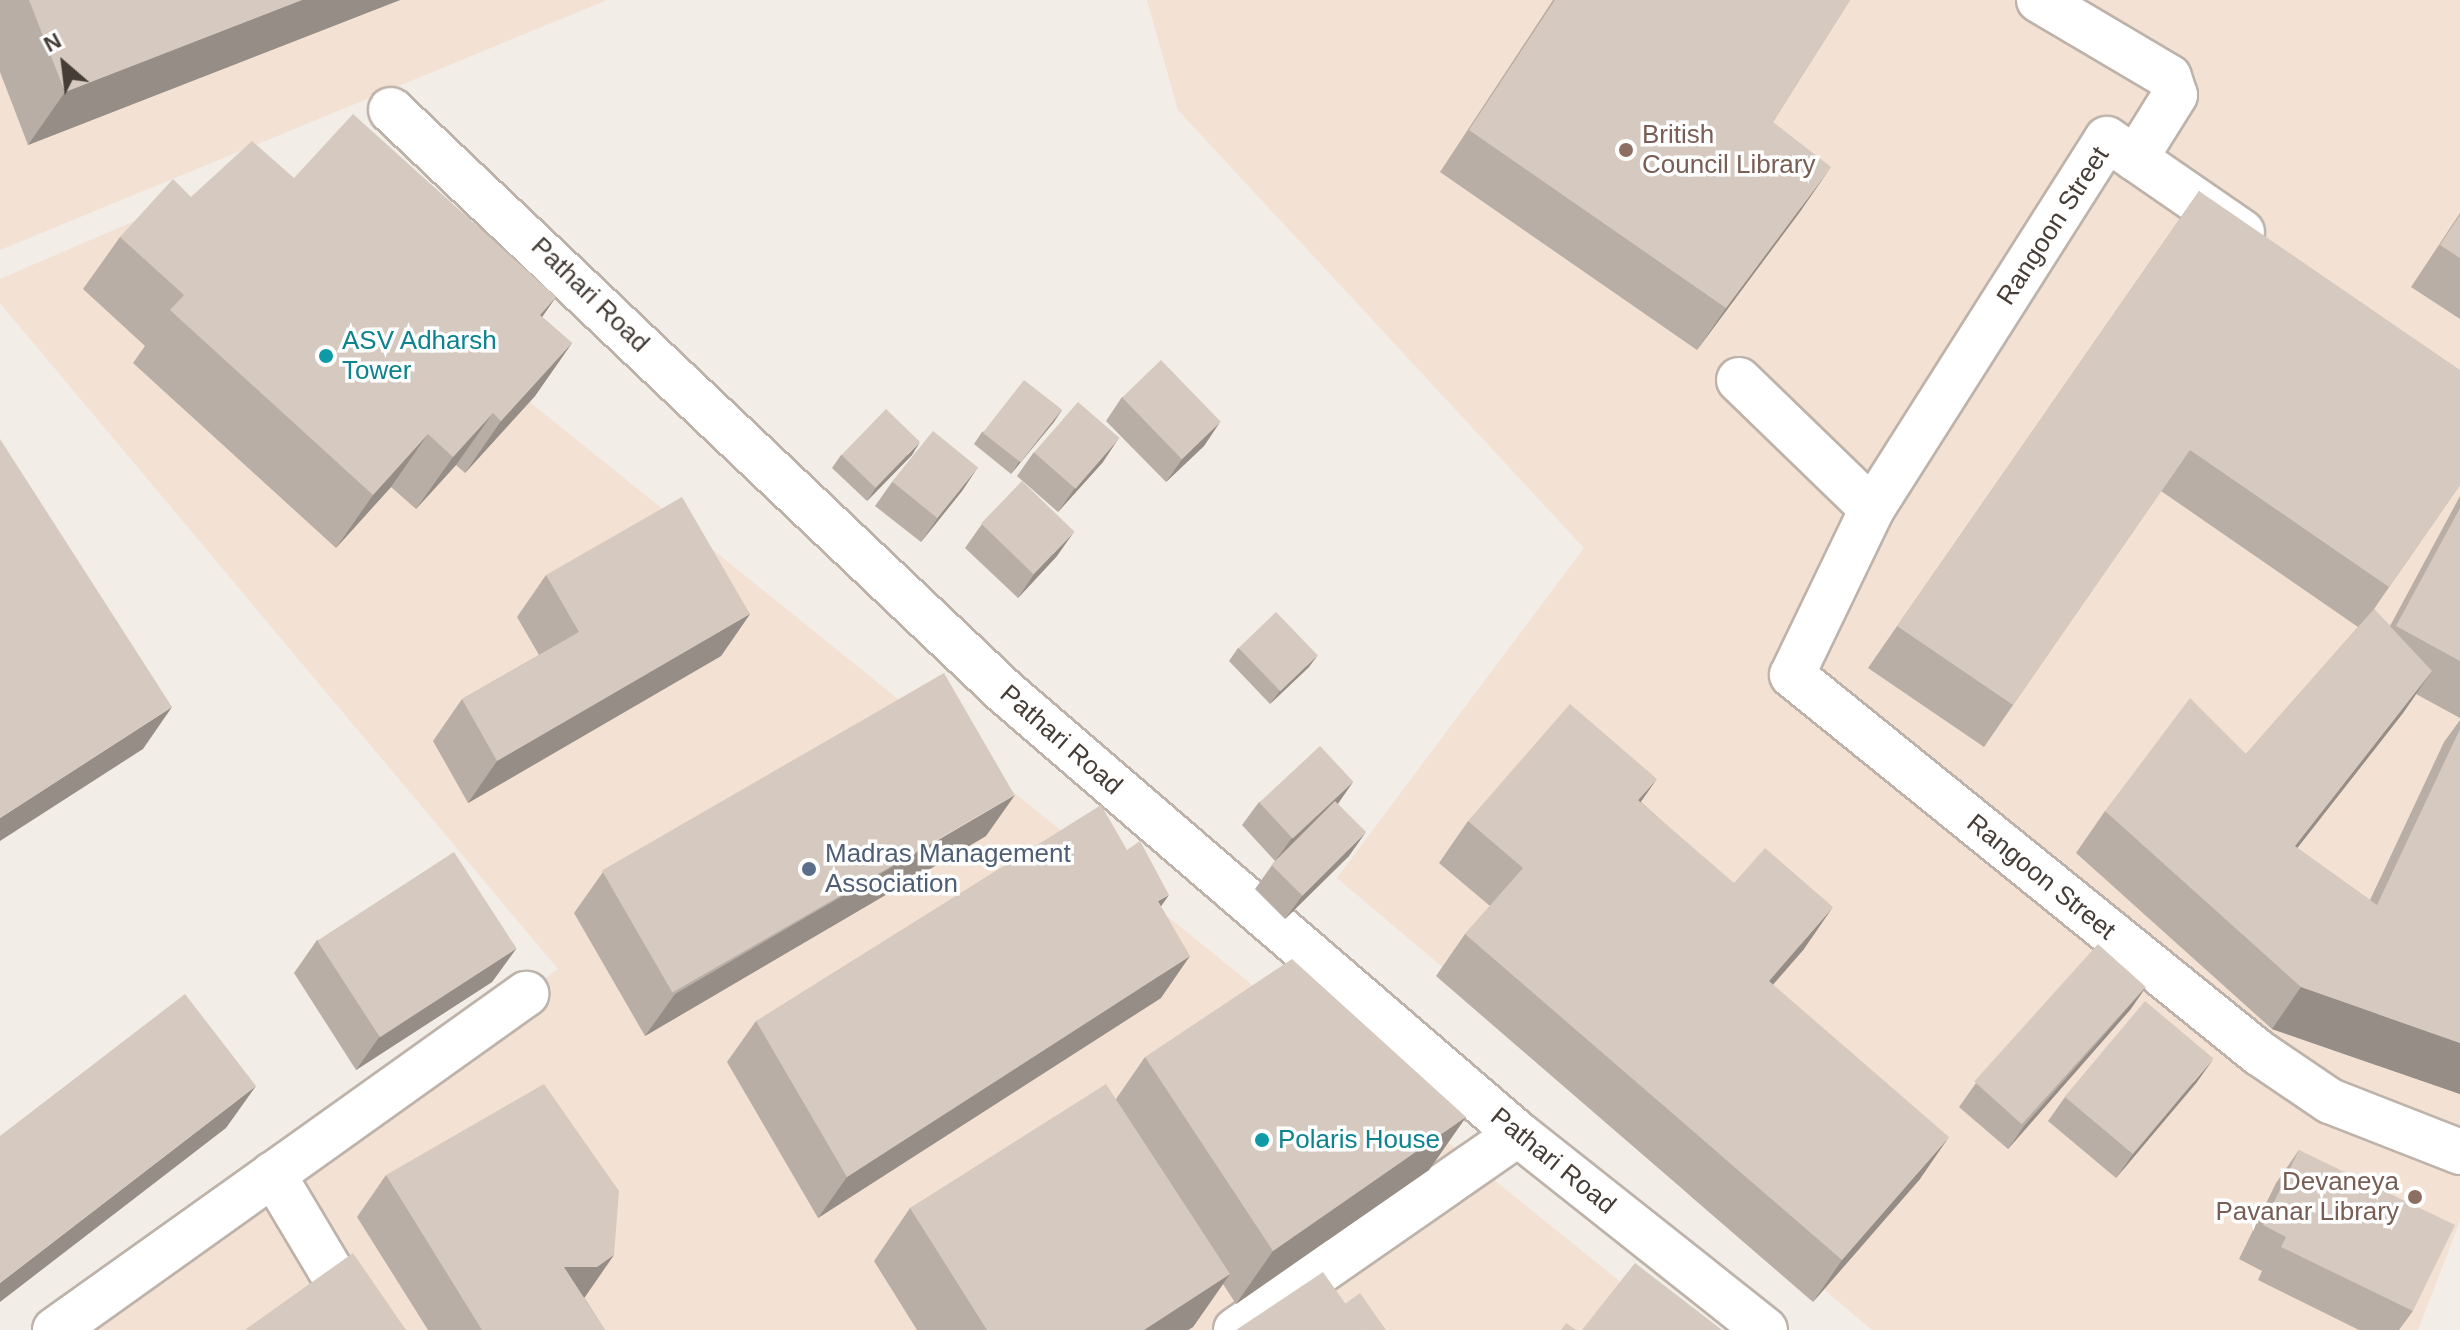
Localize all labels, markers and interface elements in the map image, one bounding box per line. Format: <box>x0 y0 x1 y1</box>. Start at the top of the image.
north arrow <box>24 24 104 104</box>
text: N <box>40 28 65 57</box>
place label: British Council Library <box>1642 119 1815 180</box>
marker: British Council Library <box>1617 141 1635 159</box>
street label: Rangoon Street <box>1990 141 2116 311</box>
street label: Pathari Road <box>525 231 655 359</box>
place label: ASV Adharsh Tower <box>342 325 498 386</box>
marker: ASV Adharsh Tower <box>317 347 335 365</box>
street label: Pathari Road <box>993 678 1129 802</box>
street label: Rangoon Street <box>1960 808 2122 946</box>
place label: Madras Management Association <box>825 838 1071 900</box>
marker: Madras Management Association <box>800 860 818 878</box>
street label: Pathari Road <box>1484 1101 1622 1221</box>
place label: Polaris House <box>1278 1124 1440 1156</box>
marker: Polaris House <box>1253 1131 1271 1149</box>
place label: Devaneya Pavanar Library <box>2215 1166 2399 1228</box>
marker: Devaneya Pavanar Library <box>2406 1188 2424 1206</box>

